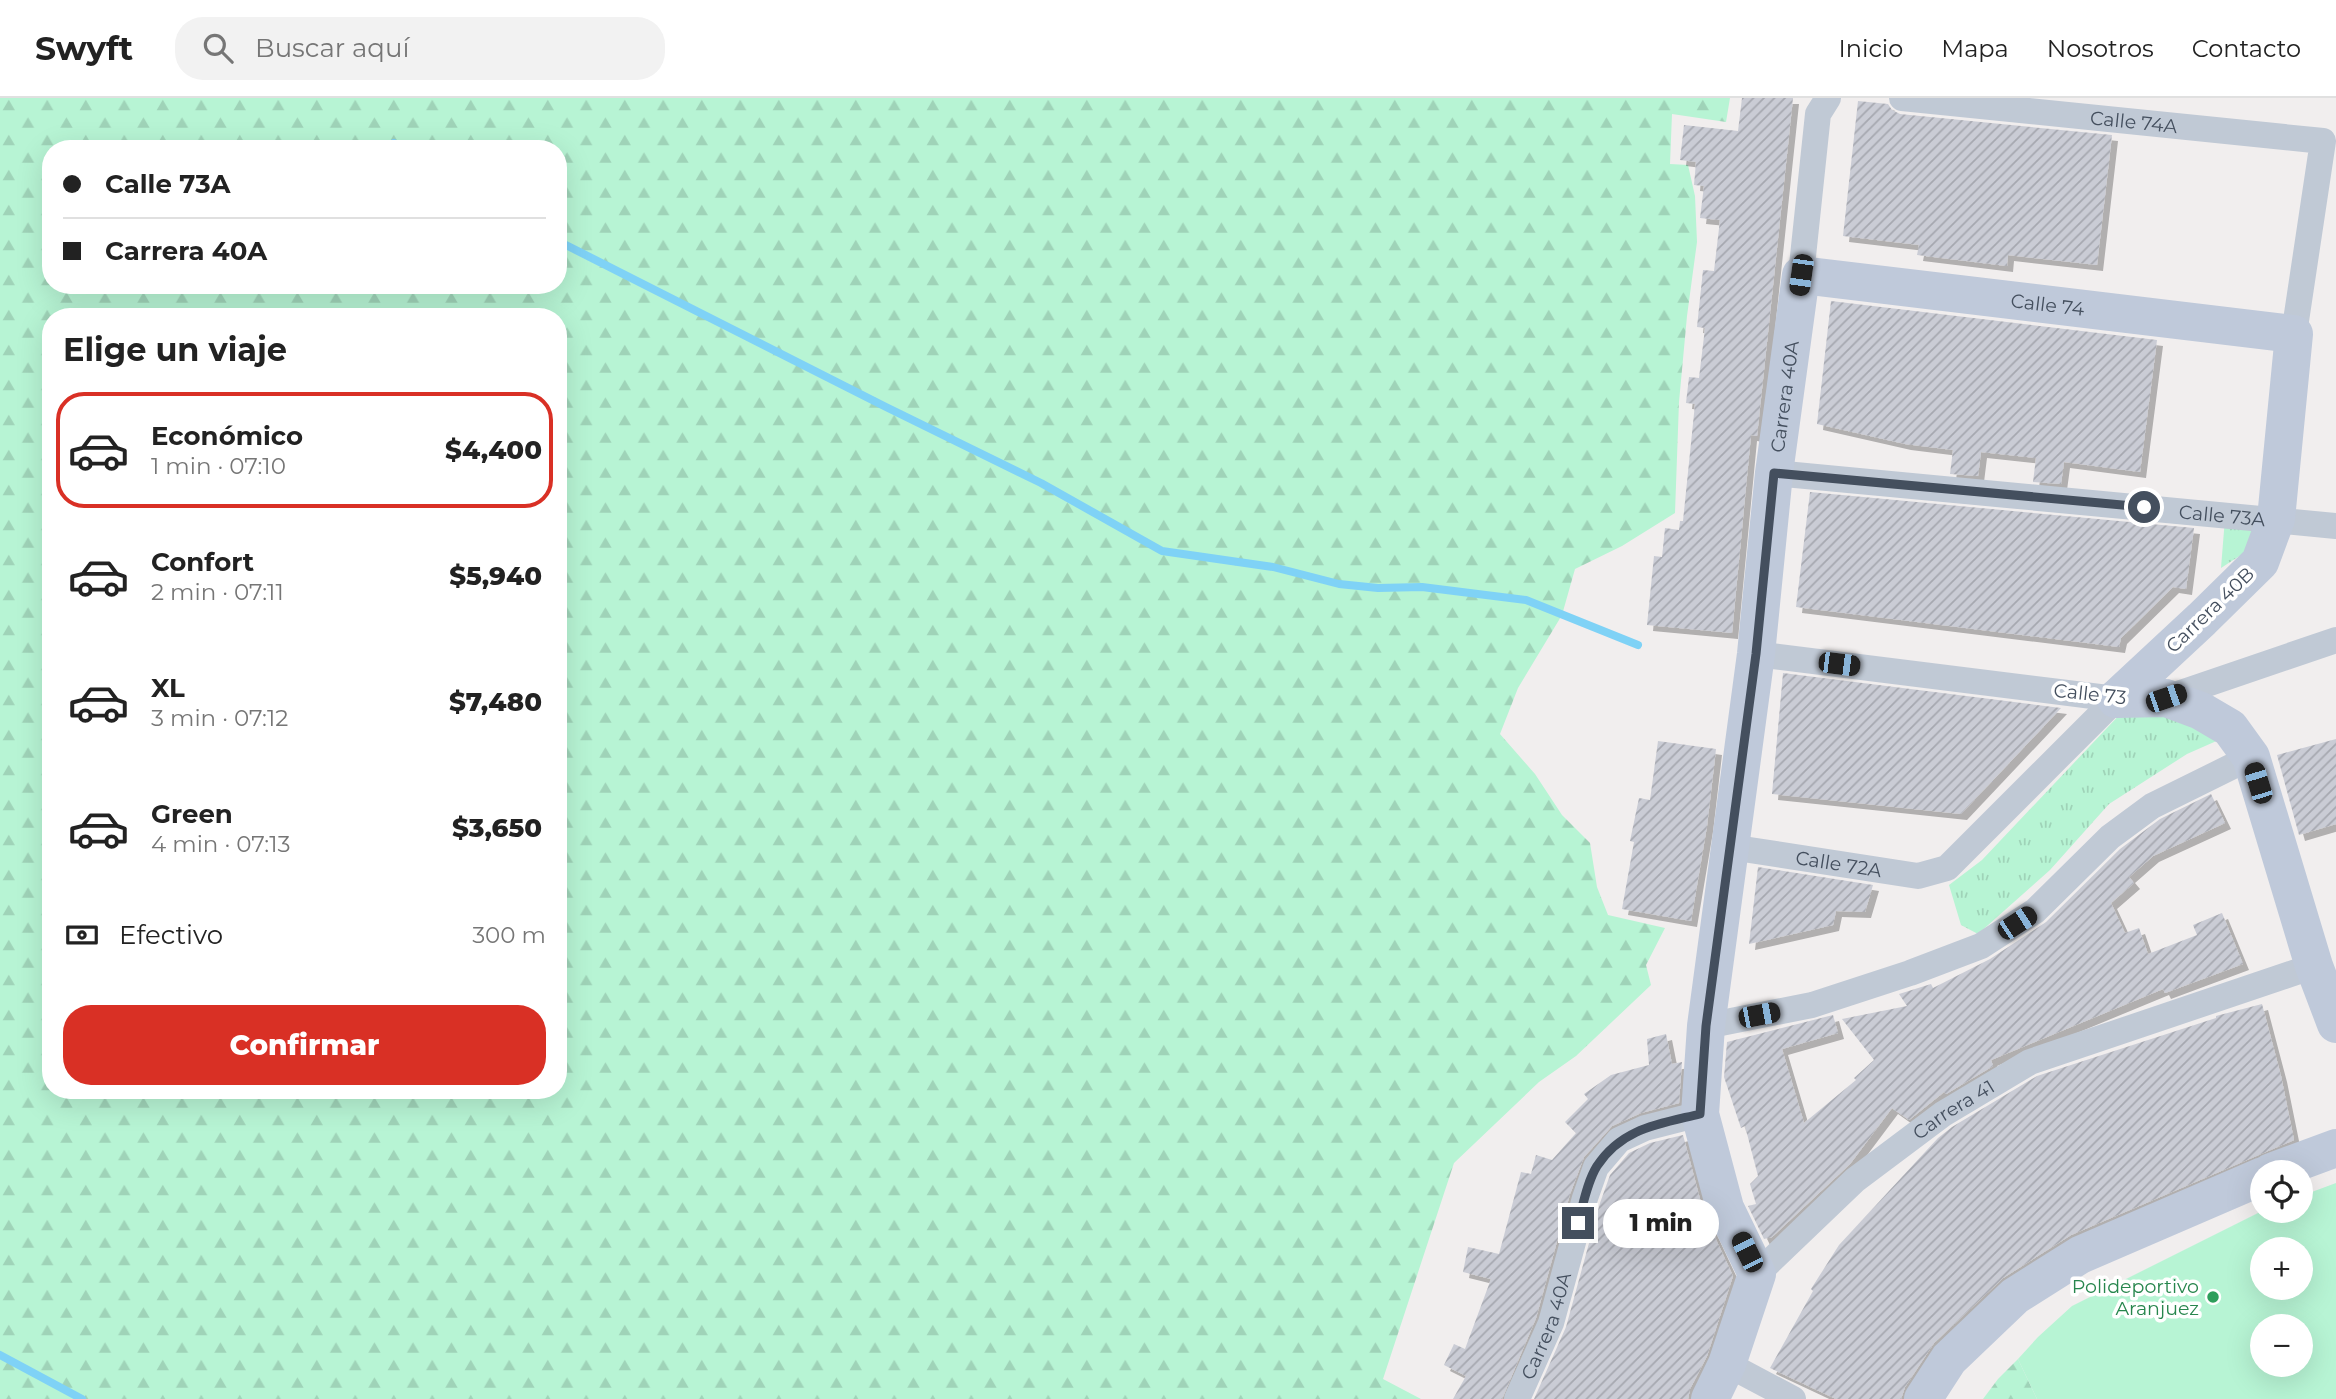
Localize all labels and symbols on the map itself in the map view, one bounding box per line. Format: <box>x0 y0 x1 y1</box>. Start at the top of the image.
street label: Calle 74A <box>2089 106 2179 138</box>
car <box>1788 253 1815 297</box>
street label: Calle 74 <box>2010 289 2086 320</box>
street label: Carrera 40A <box>1765 339 1803 454</box>
route start <box>2128 491 2160 523</box>
street label: Calle 73A <box>2178 500 2267 531</box>
street label: Carrera 40B <box>2161 562 2259 658</box>
car <box>1817 651 1862 677</box>
street label: Calle 73 <box>2053 679 2127 709</box>
car <box>2143 681 2190 715</box>
car <box>2242 760 2275 806</box>
street label: Calle 72A <box>1794 846 1884 882</box>
car <box>1994 903 2041 943</box>
car <box>1737 1001 1782 1029</box>
street label: Carrera 41 <box>1908 1075 1998 1144</box>
callout: 1 min <box>1602 1198 1718 1248</box>
route end <box>1562 1207 1594 1239</box>
car <box>1729 1229 1766 1275</box>
street label: Carrera 40A <box>1516 1269 1576 1383</box>
place label: Polideportivo Aranjuez <box>2072 1275 2199 1320</box>
marker: Polideportivo Aranjuez <box>2205 1289 2221 1305</box>

